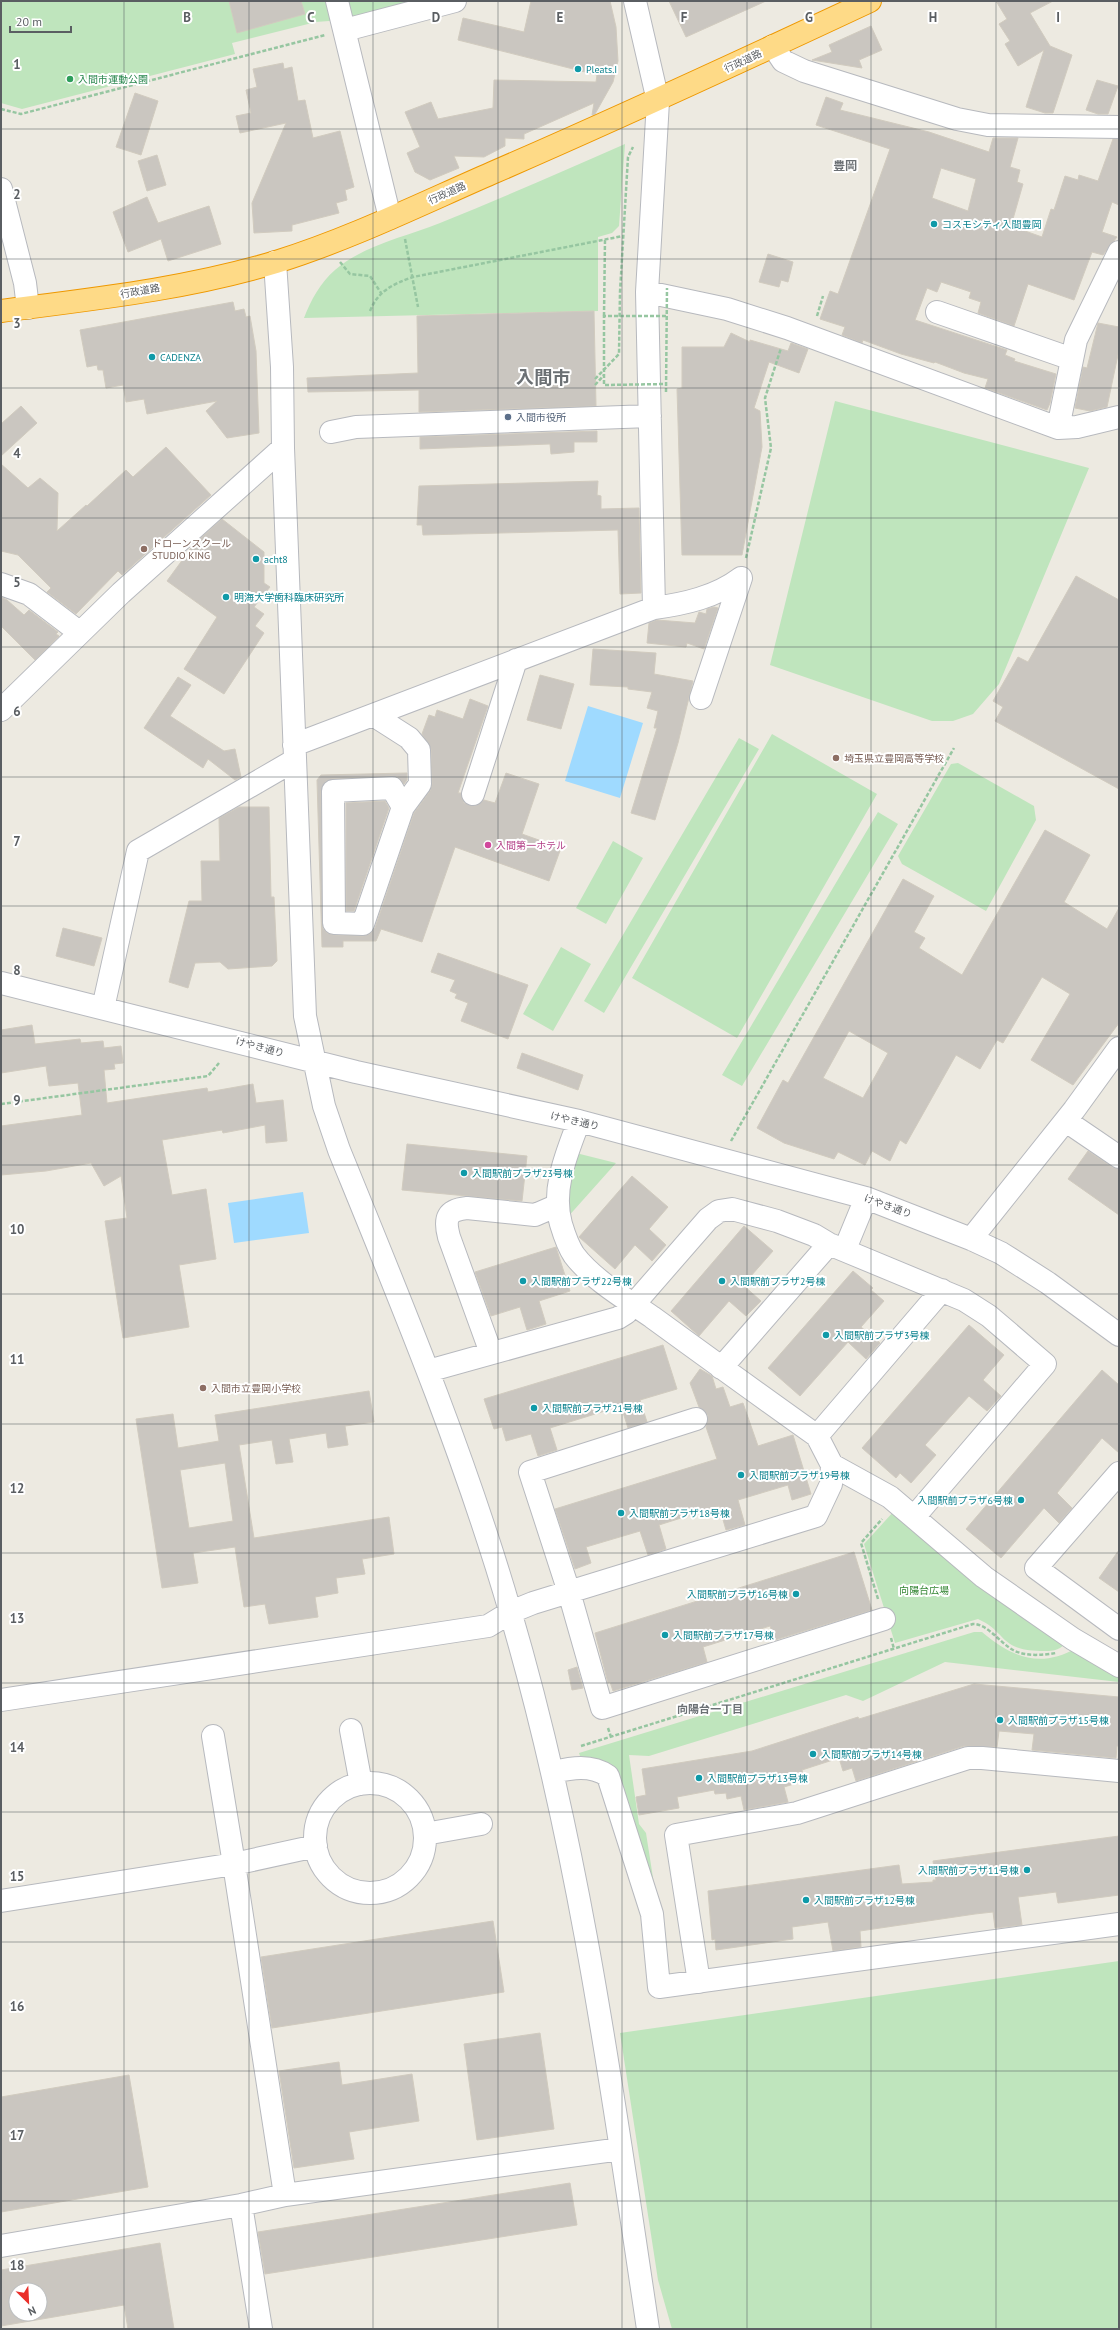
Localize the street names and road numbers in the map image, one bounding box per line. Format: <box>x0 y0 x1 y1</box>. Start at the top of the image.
street label: 行政道路 <box>722 47 764 75</box>
street label: 行政道路 <box>426 179 468 207</box>
street label: 行政道路 <box>119 281 161 301</box>
street label: けやき通り <box>234 1034 286 1060</box>
street label: けやき通り <box>549 1109 601 1133</box>
street label: けやき通り <box>862 1191 914 1221</box>

